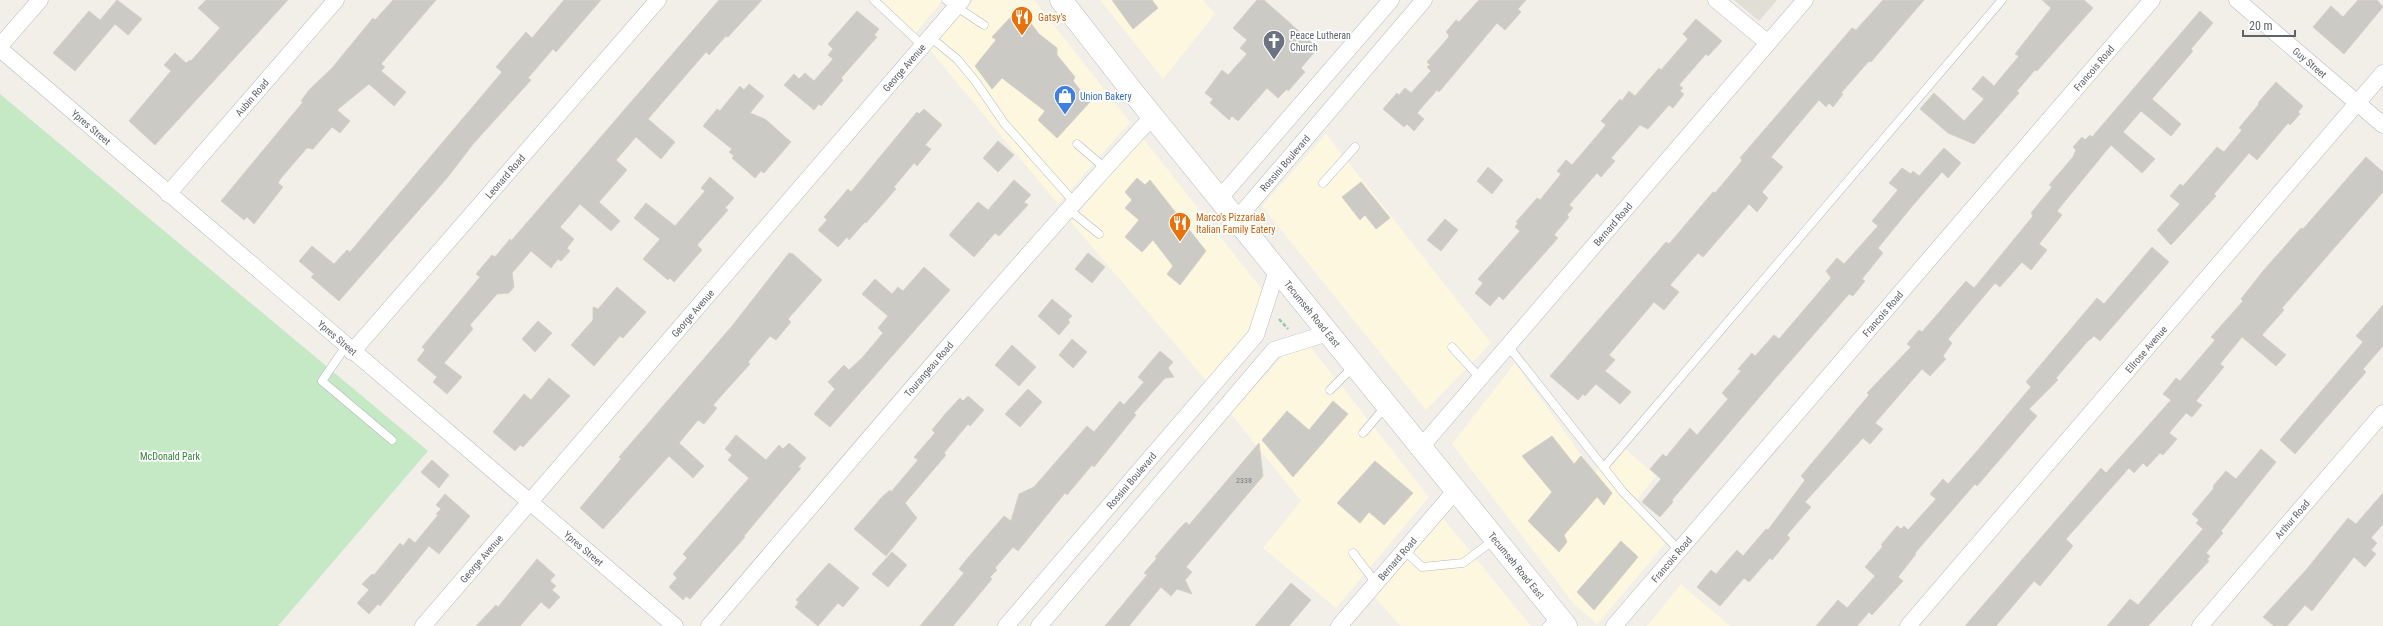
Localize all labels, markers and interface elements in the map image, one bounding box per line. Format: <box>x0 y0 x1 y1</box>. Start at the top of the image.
restaurant icon: Gatsy's <box>1009 4 1035 37</box>
place label: Gatsy's <box>1038 12 1067 23</box>
scale bar <box>2243 12 2295 38</box>
text: 20 m <box>2249 19 2273 33</box>
church icon: Peace Lutheran Church <box>1261 28 1287 61</box>
place label: Peace Lutheran Church <box>1290 30 1351 53</box>
street label: George Avenue <box>881 42 928 94</box>
street label: Francois Road <box>2072 43 2117 93</box>
street label: Guy Street <box>2291 45 2329 80</box>
street label: Aubin Road <box>233 77 271 118</box>
shop icon: Union Bakery <box>1052 83 1078 116</box>
place label: Union Bakery <box>1080 91 1132 102</box>
street label: Ypres Street <box>69 108 113 147</box>
street label: Rossini Boulevard <box>1258 133 1312 194</box>
street label: Leonard Road <box>483 152 527 201</box>
street label: Bernard Road <box>1591 201 1634 248</box>
restaurant icon: Marco's Pizzaria& Italian Family Eatery <box>1167 210 1193 243</box>
place label: Marco's Pizzaria& Italian Family Eatery <box>1196 212 1276 235</box>
street label: Tecumseh Road East <box>1282 278 1342 349</box>
street label: George Avenue <box>669 287 717 339</box>
street label: Francois Road <box>1860 289 1905 339</box>
street label: Ypres Street <box>315 318 359 358</box>
street label: Ellrose Avenue <box>2123 324 2169 375</box>
street label: Tourangeau Road <box>902 340 956 399</box>
street label: Rossini Boulevard <box>1104 450 1159 511</box>
park label: McDonald Park <box>140 451 200 462</box>
house number: 2338 <box>1236 476 1252 485</box>
street label: Arthur Road <box>2273 498 2312 541</box>
street label: Ypres Street <box>562 529 605 568</box>
street label: Tecumseh Road East <box>1486 530 1547 601</box>
street label: George Avenue <box>458 533 505 585</box>
street label: Bernard Road <box>1376 535 1419 583</box>
street label: Francois Road <box>1649 535 1694 584</box>

